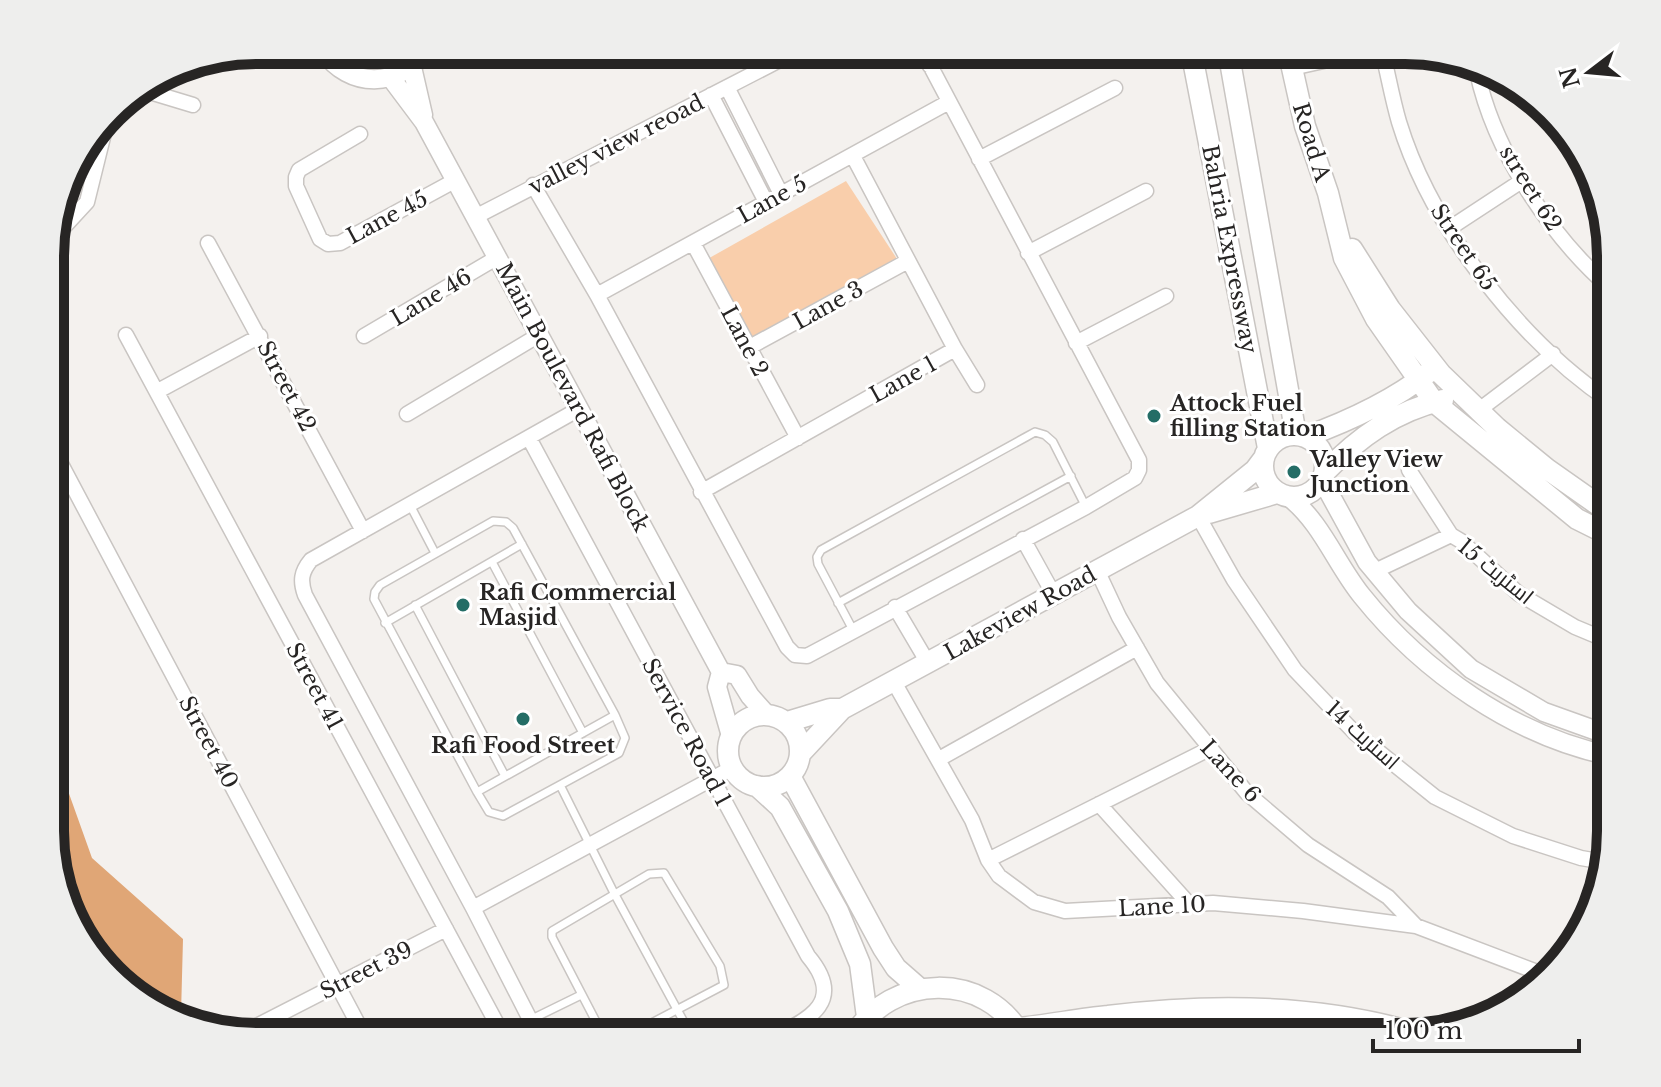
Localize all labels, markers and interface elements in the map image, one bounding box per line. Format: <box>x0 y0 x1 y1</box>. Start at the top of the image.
north arrow <box>1549 32 1629 112</box>
text: N <box>1554 63 1586 91</box>
street label: valley view reoad <box>524 89 708 200</box>
street label: Road A <box>1287 99 1337 186</box>
street label: street 62 <box>1494 140 1567 236</box>
street label: Bahria Expressway <box>1196 143 1263 356</box>
street label: Lane 5 <box>733 170 811 229</box>
street label: Lane 45 <box>342 185 432 250</box>
street label: Street 65 <box>1425 199 1502 296</box>
street label: Main Boulevard Rafi Block <box>490 258 655 537</box>
street label: Lane 46 <box>386 263 476 332</box>
street label: Lane 3 <box>789 275 868 336</box>
street label: Lane 2 <box>715 301 774 381</box>
street label: Street 42 <box>251 336 322 436</box>
street label: Lane 1 <box>865 350 941 409</box>
place label: Attock Fuel filling Station <box>1169 390 1326 442</box>
marker: Attock Fuel filling Station <box>1145 407 1163 425</box>
place label: Valley View Junction <box>1306 446 1443 498</box>
marker: Valley View Junction <box>1285 463 1303 481</box>
street label: اسٹریٹ 15 <box>1452 533 1539 610</box>
street label: Lakeview Road <box>940 560 1101 666</box>
place label: Rafi Commercial Masjid <box>479 579 677 631</box>
marker: Rafi Commercial Masjid <box>454 596 472 614</box>
street label: Street 41 <box>280 638 349 735</box>
street label: Service Road 1 <box>636 654 737 811</box>
street label: Street 40 <box>173 691 244 793</box>
street label: اسٹریٹ 14 <box>1320 695 1405 776</box>
marker: Rafi Food Street <box>514 710 532 728</box>
place label: Rafi Food Street <box>431 732 616 759</box>
street label: Lane 6 <box>1195 734 1267 808</box>
street label: Lane 10 <box>1117 891 1207 922</box>
street label: Street 39 <box>315 936 417 1005</box>
scale bar <box>1373 1003 1579 1053</box>
text: 100 m <box>1385 1016 1463 1045</box>

